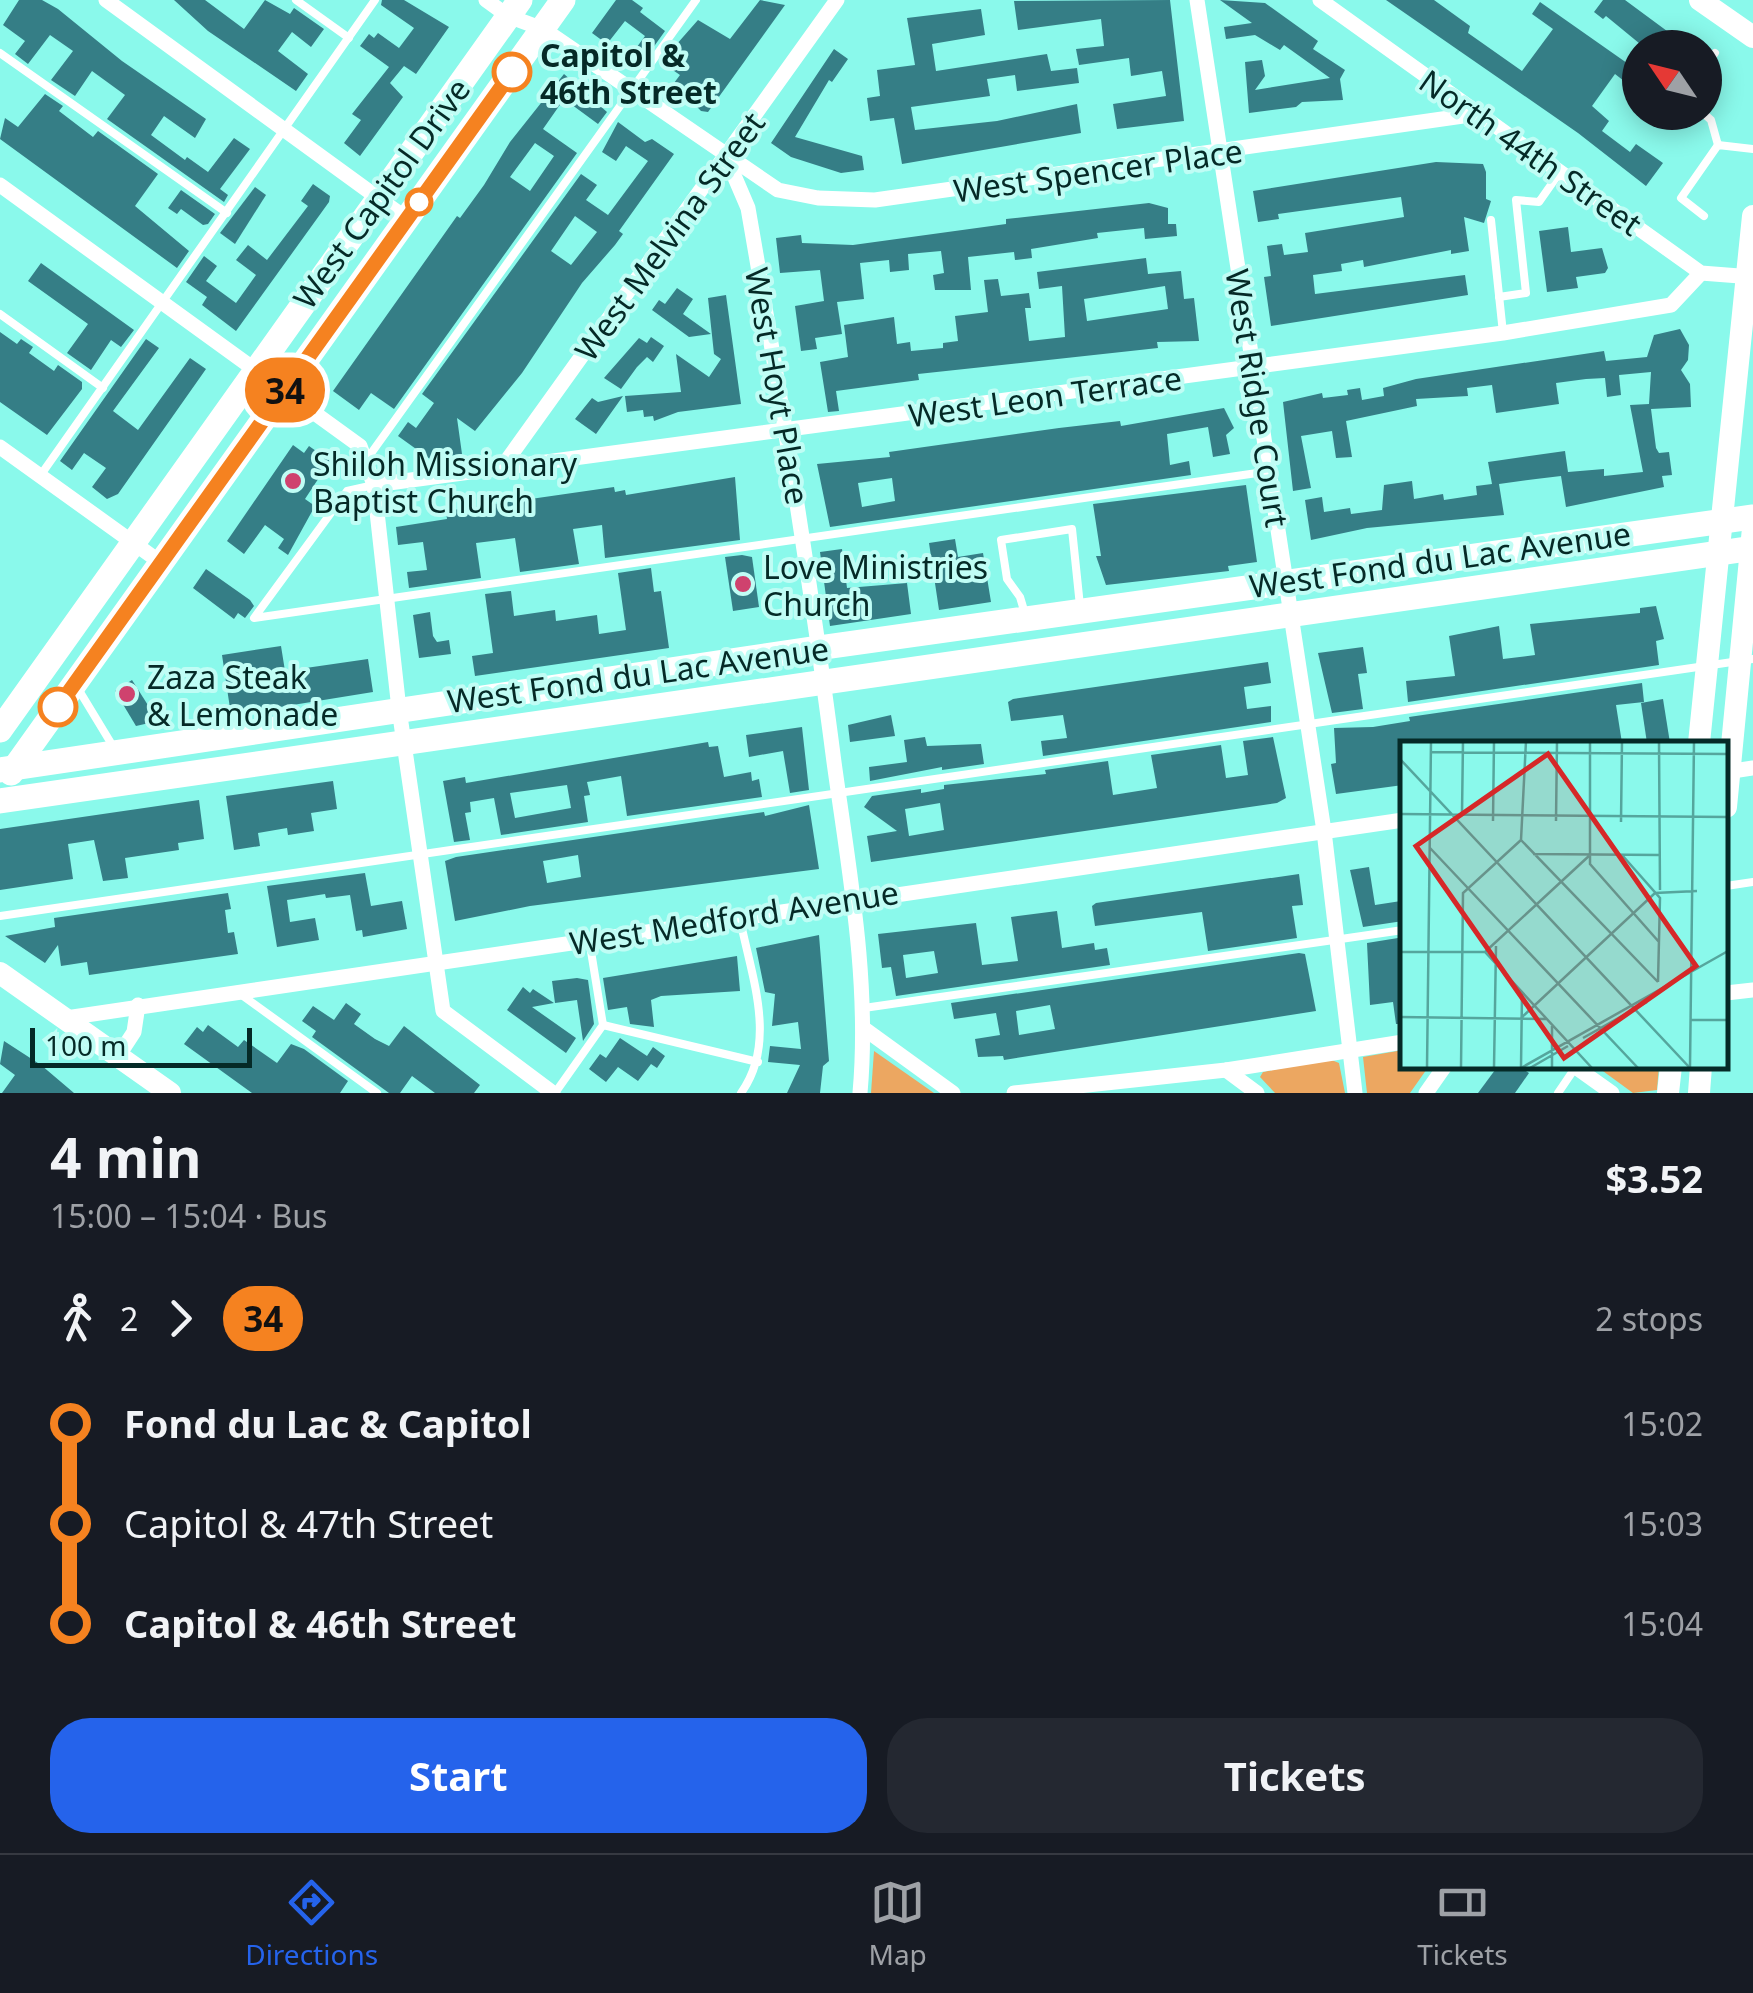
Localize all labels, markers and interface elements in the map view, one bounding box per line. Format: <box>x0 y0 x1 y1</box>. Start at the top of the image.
north arrow <box>1622 30 1722 130</box>
map controls <box>1622 30 1722 130</box>
place label: Capitol & 46th Street <box>540 33 717 113</box>
marker: Capitol & 46th Street <box>493 53 531 91</box>
street label: North 44th Street <box>1411 59 1651 245</box>
street label: West Capitol Drive <box>283 69 479 317</box>
street label: West Melvina Street <box>564 103 774 369</box>
street label: West Spencer Place <box>951 128 1245 212</box>
unlabelled marker <box>406 189 432 215</box>
street label: West Hoyt Place <box>736 264 820 508</box>
street label: West Ridge Court <box>1216 266 1300 530</box>
street label: West Leon Terrace <box>906 356 1184 436</box>
line badge: 34 <box>240 358 330 422</box>
text: 34 <box>265 367 305 414</box>
place label: Shiloh Missionary Baptist Church <box>313 442 578 522</box>
marker: Shiloh Missionary Baptist Church <box>282 470 304 492</box>
street label: West Fond du Lac Avenue <box>1247 511 1633 607</box>
place label: Love Ministries Church <box>763 545 988 625</box>
marker: Love Ministries Church <box>732 573 754 595</box>
street label: West Fond du Lac Avenue <box>445 626 831 722</box>
place label: Zaza Steak & Lemonade <box>147 655 338 735</box>
marker: Zaza Steak & Lemonade <box>116 683 138 705</box>
unlabelled marker <box>39 688 77 726</box>
inset map <box>1400 741 1728 1068</box>
street label: West Medford Avenue <box>566 870 902 964</box>
scale bar <box>30 1023 252 1068</box>
text: 100 m <box>45 1026 127 1064</box>
text: 4 min <box>50 1119 202 1194</box>
text: $3.52 <box>1605 1152 1703 1204</box>
text: 15:00 – 15:04 · Bus <box>50 1194 327 1237</box>
icon: walk <box>50 1291 105 1346</box>
icon: forward <box>153 1291 208 1346</box>
text: 34 <box>243 1295 283 1342</box>
text: 2 <box>120 1297 138 1340</box>
text: 2 stops <box>1595 1297 1703 1340</box>
text: Fond du Lac & Capitol <box>124 1397 532 1449</box>
text: 15:02 <box>1621 1402 1703 1445</box>
text: Capitol & 47th Street <box>124 1497 493 1549</box>
text: 15:03 <box>1621 1502 1703 1545</box>
text: Capitol & 46th Street <box>124 1597 516 1649</box>
text: 15:04 <box>1621 1602 1703 1645</box>
button: Start <box>50 1718 867 1833</box>
button: Tickets <box>887 1718 1703 1833</box>
tab: Directions <box>245 1875 378 1973</box>
tab: Map <box>869 1875 927 1973</box>
tab: Tickets <box>1417 1875 1508 1973</box>

